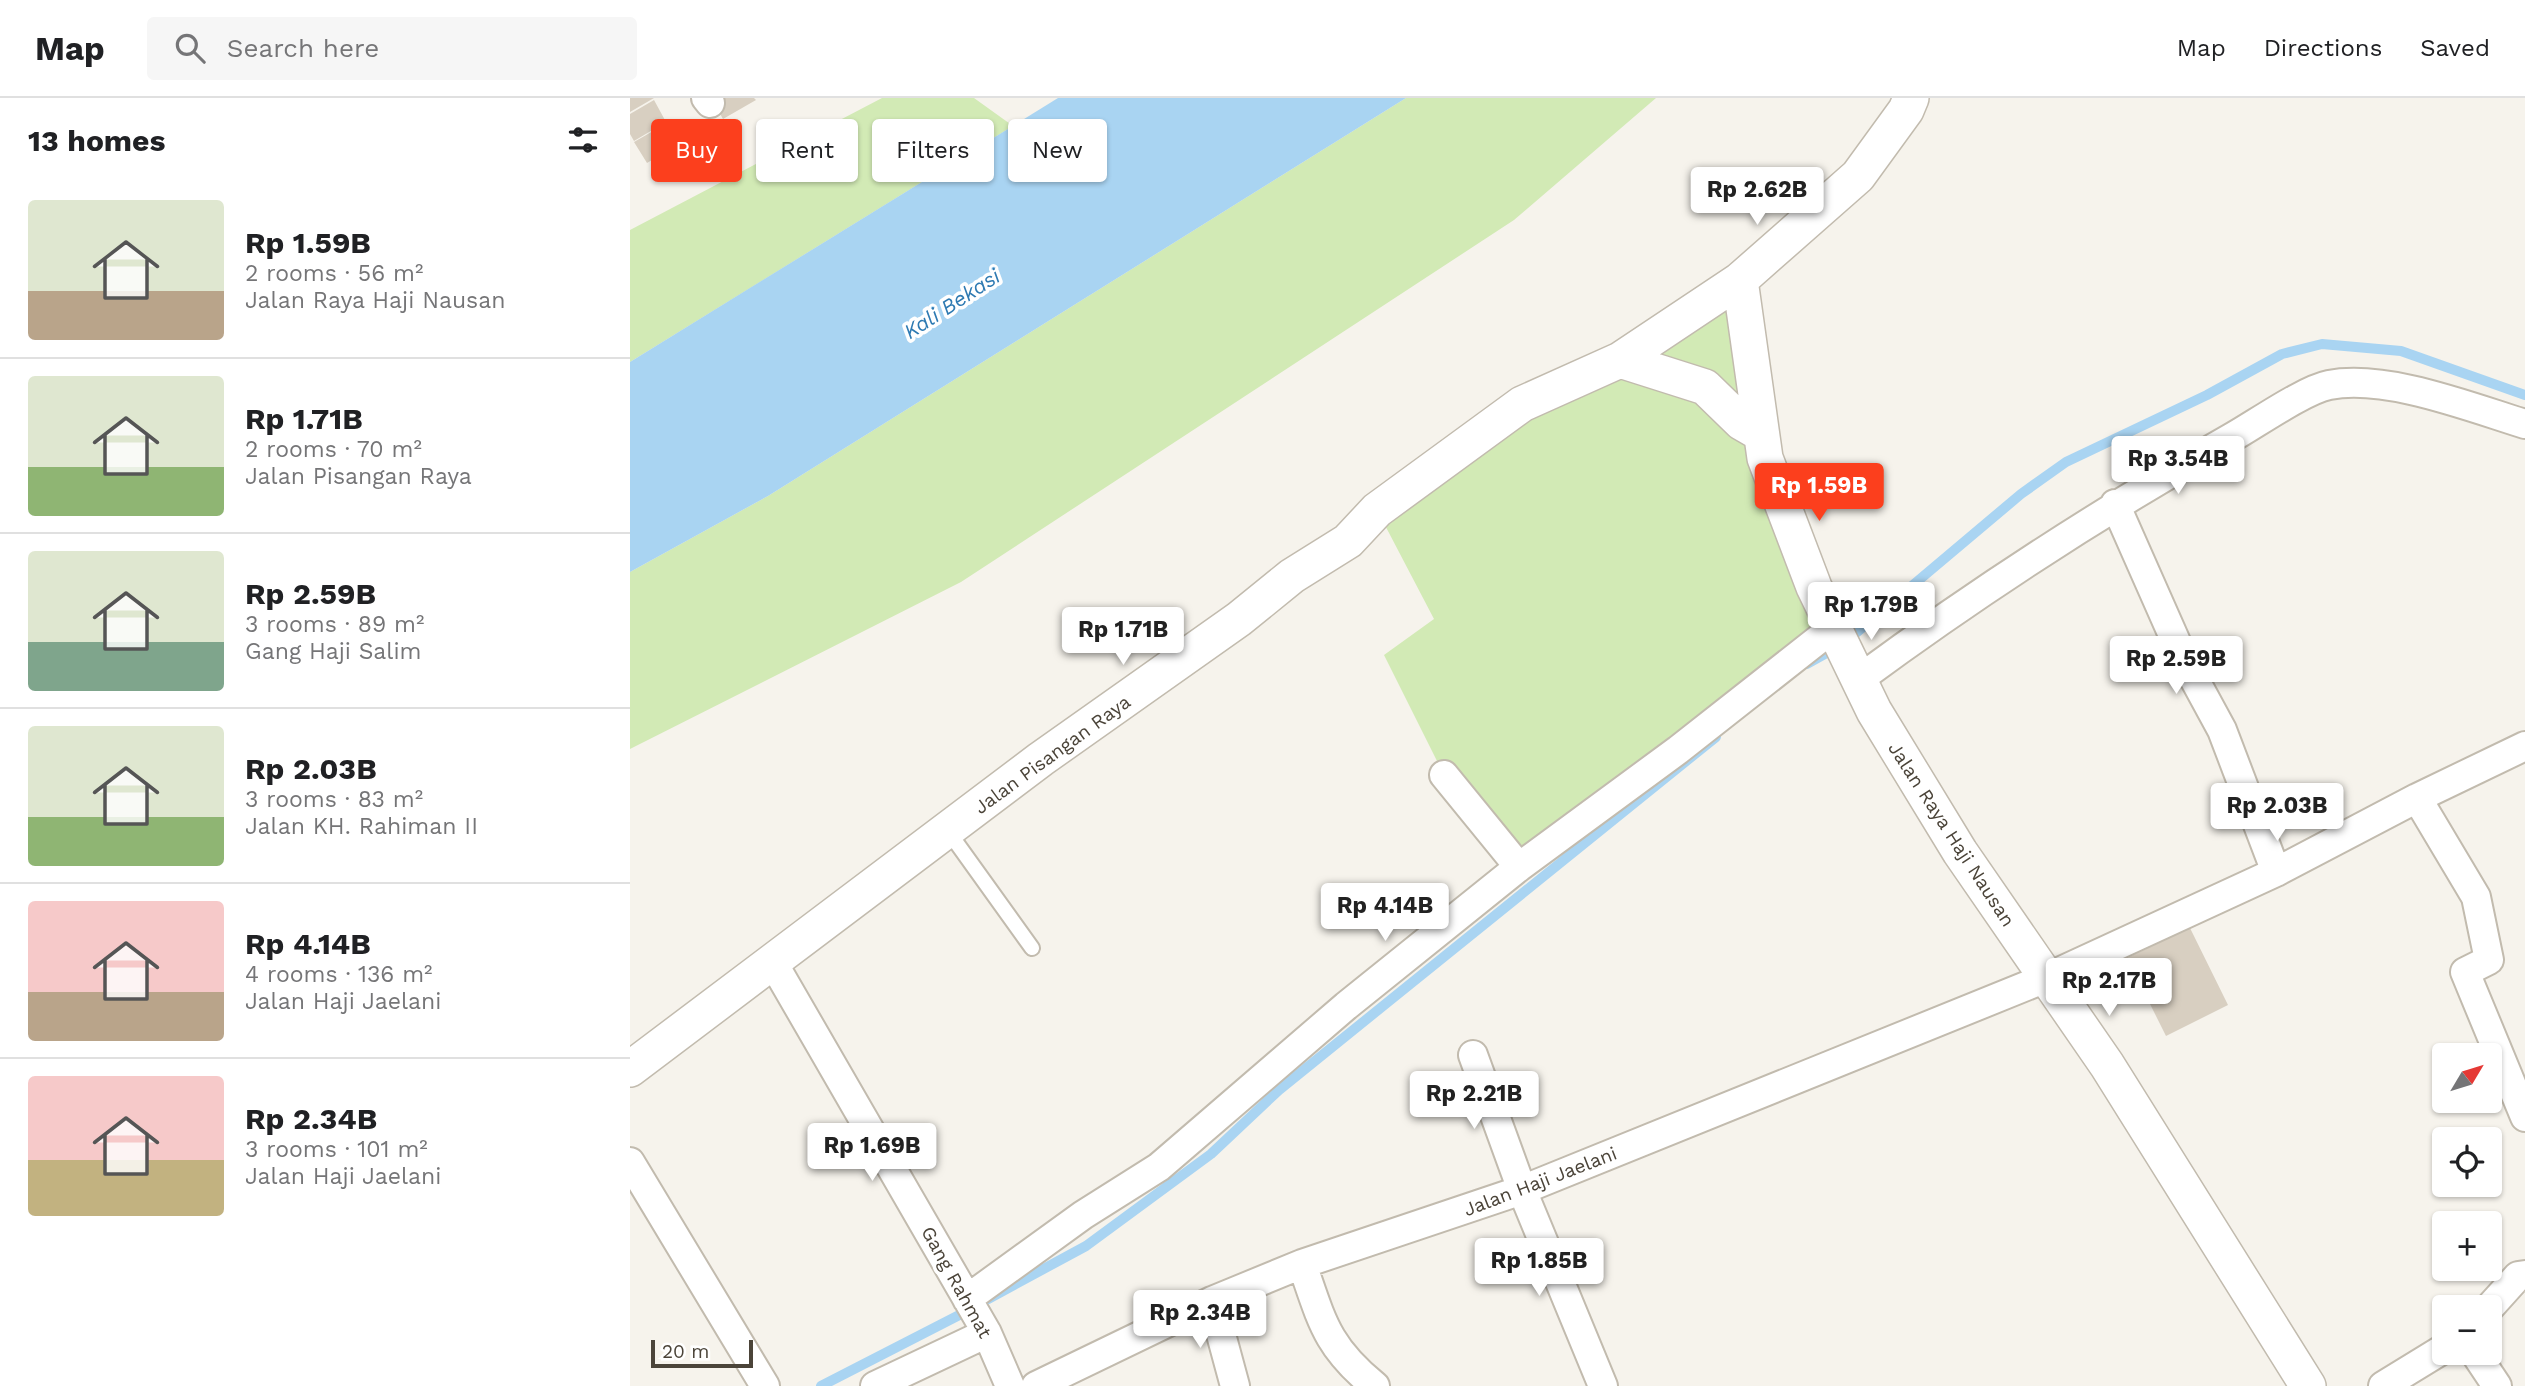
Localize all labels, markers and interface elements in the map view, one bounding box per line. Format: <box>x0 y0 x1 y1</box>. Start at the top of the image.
search box <box>147 17 637 80</box>
text: Map <box>35 29 105 68</box>
icon: search <box>171 29 209 67</box>
text: Search here <box>227 33 379 63</box>
text: Map <box>2177 34 2226 62</box>
text: Directions <box>2264 34 2382 62</box>
text: Saved <box>2420 34 2490 62</box>
chip: Buy <box>651 119 742 182</box>
chip: Rent <box>756 119 858 182</box>
chip: Filters <box>872 119 994 182</box>
chip: New <box>1008 119 1107 182</box>
icon: filters <box>564 121 602 159</box>
text: 13 homes <box>28 123 165 158</box>
pin: Rp 2.62B <box>1685 167 1829 227</box>
text: Rp 2.62B <box>1707 176 1807 203</box>
text: Rp 1.59B <box>245 225 371 260</box>
icon: home <box>84 228 168 312</box>
text: 2 rooms · 56 m² <box>245 260 423 287</box>
water label: Kali Bekasi <box>899 263 1005 344</box>
text: Jalan Raya Haji Nausan <box>245 287 505 314</box>
text: Rp 1.71B <box>245 401 363 436</box>
icon: home <box>84 404 168 488</box>
text: 2 rooms · 70 m² <box>245 436 422 463</box>
pin: Rp 3.54B <box>2106 436 2250 496</box>
text: Rp 3.54B <box>2127 445 2229 472</box>
text: Jalan Pisangan Raya <box>245 463 472 490</box>
pin: Rp 1.59B <box>1747 464 1891 523</box>
text: Rp 1.59B <box>1771 472 1867 499</box>
text: Rp 2.59B <box>245 576 376 611</box>
icon: home <box>84 579 168 663</box>
pin: Rp 1.79B <box>1799 582 1943 642</box>
text: Rp 1.79B <box>1824 591 1918 618</box>
pin: Rp 1.71B <box>1051 608 1195 667</box>
text: 3 rooms · 89 m² <box>245 611 424 638</box>
text: Rp 1.71B <box>1078 616 1168 643</box>
pin: Rp 2.59B <box>2104 636 2248 696</box>
text: Gang Haji Salim <box>245 638 421 665</box>
text: Rp 2.59B <box>2126 645 2226 672</box>
street label: Jalan Pisangan Raya <box>970 690 1135 819</box>
street label: Jalan Raya Haji Nausan <box>1883 738 2020 931</box>
text: Rp 2.03B <box>245 751 377 786</box>
icon: home <box>84 754 168 838</box>
pin: Rp 2.03B <box>2205 784 2349 843</box>
text: 3 rooms · 83 m² <box>245 786 423 813</box>
text: Rp 2.03B <box>2227 792 2327 819</box>
text: Jalan KH. Rahiman II <box>245 813 478 840</box>
pin: Rp 4.14B <box>1313 884 1457 943</box>
text: Rp 4.14B <box>1337 892 1433 919</box>
text: Rp 4.14B <box>245 926 371 961</box>
icon: home <box>84 929 168 1013</box>
pin: Rp 2.17B <box>2037 958 2181 1018</box>
text: 4 rooms · 136 m² <box>245 961 433 988</box>
text: Rp 2.17B <box>2062 967 2156 994</box>
text: Jalan Haji Jaelani <box>245 988 441 1015</box>
north arrow <box>2432 1043 2502 1113</box>
map controls <box>2432 1043 2502 1365</box>
pin: Rp 2.21B <box>1402 1072 1546 1131</box>
text: Rp 2.21B <box>1426 1080 1522 1107</box>
text: Rp 2.34B <box>245 1101 377 1136</box>
icon: home <box>84 1104 168 1188</box>
pin: Rp 1.69B <box>800 1124 944 1183</box>
button: locate <box>2432 1127 2502 1197</box>
text: Rp 1.69B <box>823 1132 921 1159</box>
text: 3 rooms · 101 m² <box>245 1136 428 1163</box>
street label: Jalan Haji Jaelani <box>1460 1142 1620 1221</box>
text: Jalan Haji Jaelani <box>245 1163 441 1190</box>
button: + <box>2432 1211 2502 1281</box>
street label: Gang Rahmat <box>916 1222 997 1342</box>
pin: Rp 1.85B <box>1467 1238 1611 1298</box>
text: Rp 1.85B <box>1491 1247 1587 1274</box>
pin: Rp 2.34B <box>1128 1290 1272 1350</box>
button: − <box>2432 1295 2502 1365</box>
text: Rp 2.34B <box>1149 1299 1251 1326</box>
scale bar <box>651 1337 752 1369</box>
text: 20 m <box>662 1340 709 1363</box>

